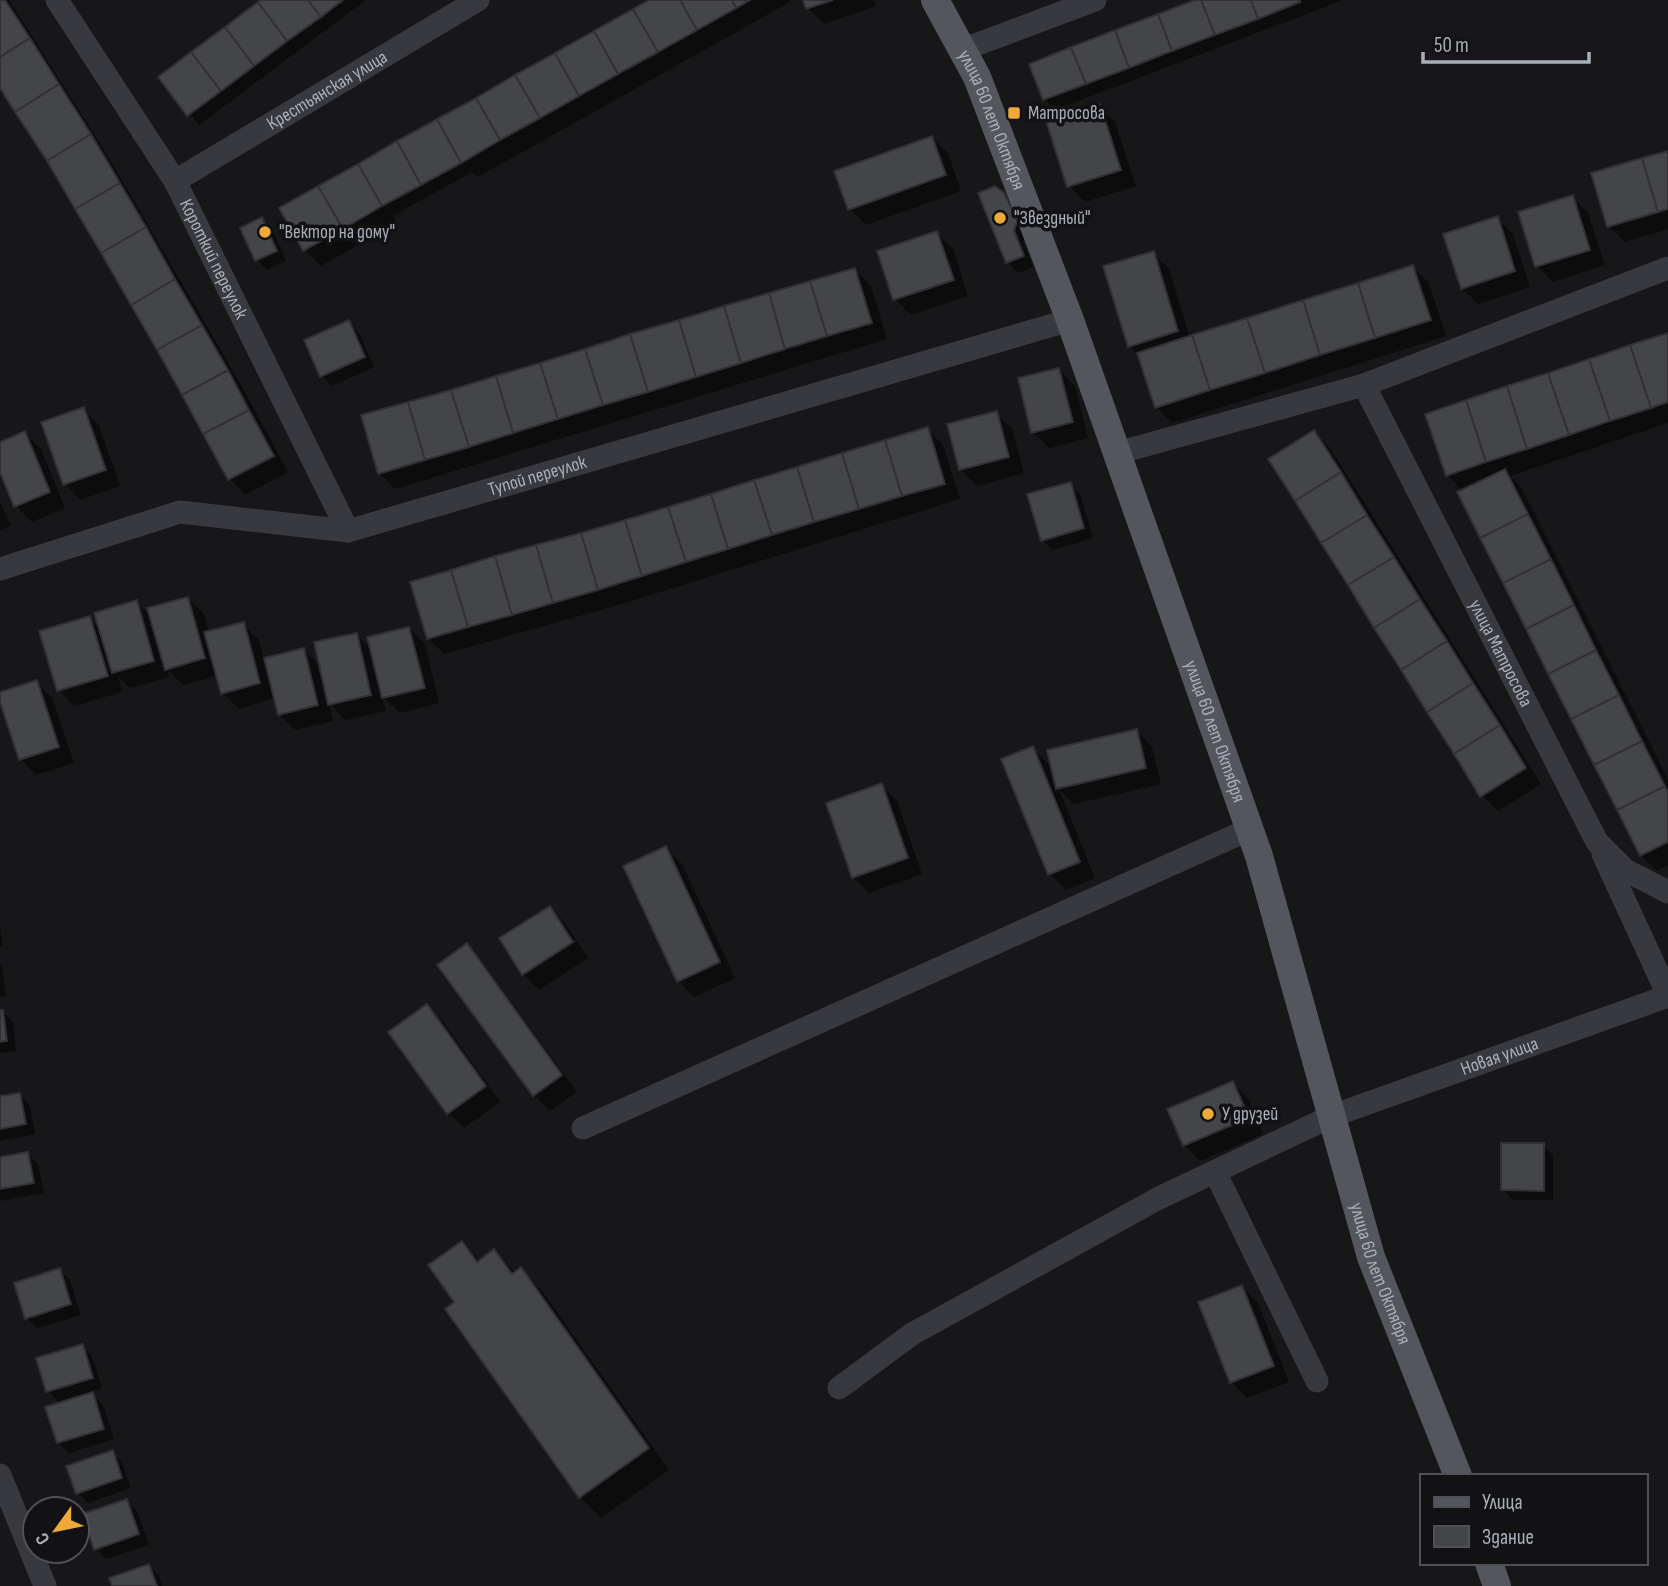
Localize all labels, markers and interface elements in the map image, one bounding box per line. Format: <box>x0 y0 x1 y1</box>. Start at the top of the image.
scale bar <box>1423 21 1589 65</box>
text: 50 m <box>1434 33 1469 58</box>
street label: Крестьянская улица <box>263 45 391 135</box>
street label: улица 60 лет Октября <box>953 46 1031 193</box>
place label: Матросова <box>1028 102 1105 125</box>
marker: Матросова <box>1006 105 1022 121</box>
street label: Короткий переулок <box>174 195 253 323</box>
place label: "Звездный" <box>1014 207 1090 230</box>
marker: "Звездный" <box>992 210 1008 226</box>
place label: "Вектор на дому" <box>279 221 395 244</box>
marker: "Вектор на дому" <box>257 224 273 240</box>
street label: Тупой переулок <box>485 450 590 501</box>
street label: улица Матросова <box>1464 596 1538 711</box>
street label: улица 60 лет Октября <box>1179 657 1251 805</box>
street label: Новая улица <box>1458 1032 1541 1081</box>
place label: У друзей <box>1222 1103 1278 1126</box>
marker: У друзей <box>1200 1106 1216 1122</box>
street label: улица 60 лет Октября <box>1345 1200 1416 1348</box>
legend <box>1420 1474 1647 1565</box>
text: Улица <box>1482 1490 1523 1515</box>
north arrow <box>21 1495 91 1565</box>
text: Здание <box>1482 1525 1534 1550</box>
text: С <box>31 1528 55 1549</box>

